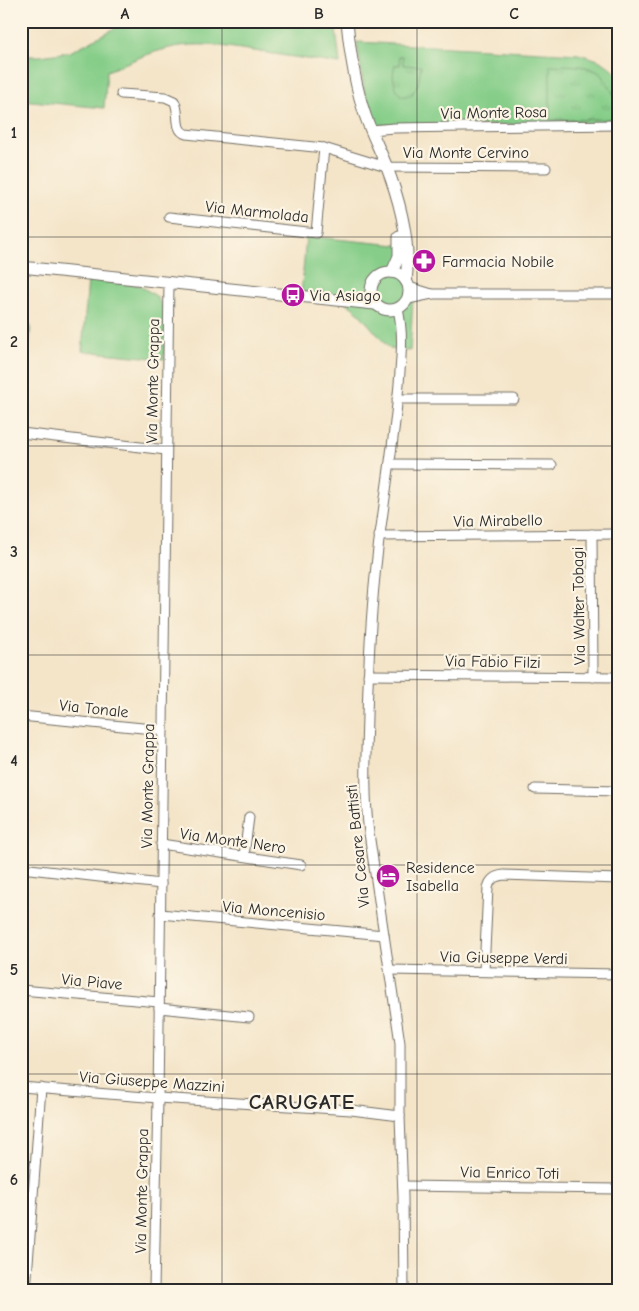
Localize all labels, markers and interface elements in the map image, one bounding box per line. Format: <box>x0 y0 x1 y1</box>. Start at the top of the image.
text: A <box>121 5 130 23</box>
text: B <box>314 5 324 23</box>
text: C <box>509 5 519 23</box>
street label: Via Monte Rosa <box>441 103 547 123</box>
text: 1 <box>11 124 17 142</box>
street label: Via Monte Cervino <box>403 144 529 162</box>
street label: Via Marmolada <box>204 198 310 226</box>
pharmacy icon: Farmacia Nobile <box>411 248 437 274</box>
place label: Farmacia Nobile <box>442 253 554 271</box>
bus stop icon: Via Asiago <box>280 282 306 308</box>
place label: Via Asiago <box>310 287 381 305</box>
street label: Via Monte Grappa <box>143 318 163 444</box>
text: 2 <box>10 333 18 351</box>
street label: Via Mirabello <box>453 511 543 531</box>
text: 3 <box>10 543 18 561</box>
street label: Via Walter Tobagi <box>569 547 589 665</box>
street label: Via Fabio Filzi <box>445 652 541 672</box>
street label: Via Tonale <box>58 696 130 722</box>
street label: Via Monte Grappa <box>138 723 158 849</box>
text: 4 <box>10 752 18 770</box>
street label: Via Cesare Battisti <box>343 783 373 908</box>
street label: Via Monte Nero <box>179 825 287 857</box>
place label: Residence Isabella <box>406 859 475 895</box>
hotel icon: Residence Isabella <box>375 863 401 889</box>
street label: Via Moncenisio <box>222 898 326 924</box>
street label: Via Giuseppe Verdi <box>440 948 568 968</box>
text: 5 <box>10 961 18 979</box>
street label: Via Piave <box>61 970 123 994</box>
street label: Via Giuseppe Mazzini <box>79 1068 225 1096</box>
district label: CARUGATE <box>249 1090 355 1114</box>
street label: Via Monte Grappa <box>132 1128 152 1254</box>
street label: Via Enrico Toti <box>460 1163 560 1183</box>
text: 6 <box>10 1171 18 1189</box>

